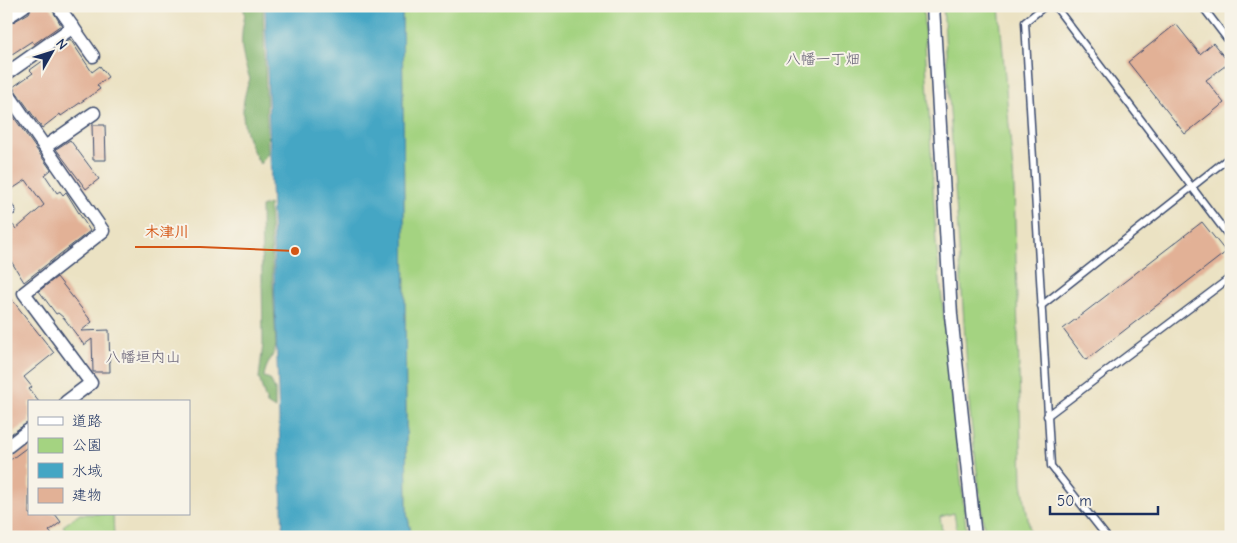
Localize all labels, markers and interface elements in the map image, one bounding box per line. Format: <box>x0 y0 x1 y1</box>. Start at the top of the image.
north arrow <box>28 28 78 78</box>
text: N <box>52 35 71 53</box>
district label: 八幡一丁畑 <box>785 50 861 68</box>
callout: 木津川 <box>135 217 200 247</box>
text: 木津川 <box>144 223 190 241</box>
district label: 八幡垣内山 <box>105 348 181 366</box>
legend <box>28 400 190 516</box>
text: 道路 <box>72 412 102 430</box>
text: 公園 <box>72 436 102 454</box>
text: 水域 <box>72 462 102 480</box>
scale bar <box>1050 483 1157 515</box>
text: 建物 <box>72 486 102 504</box>
text: 50 m <box>1057 492 1092 510</box>

